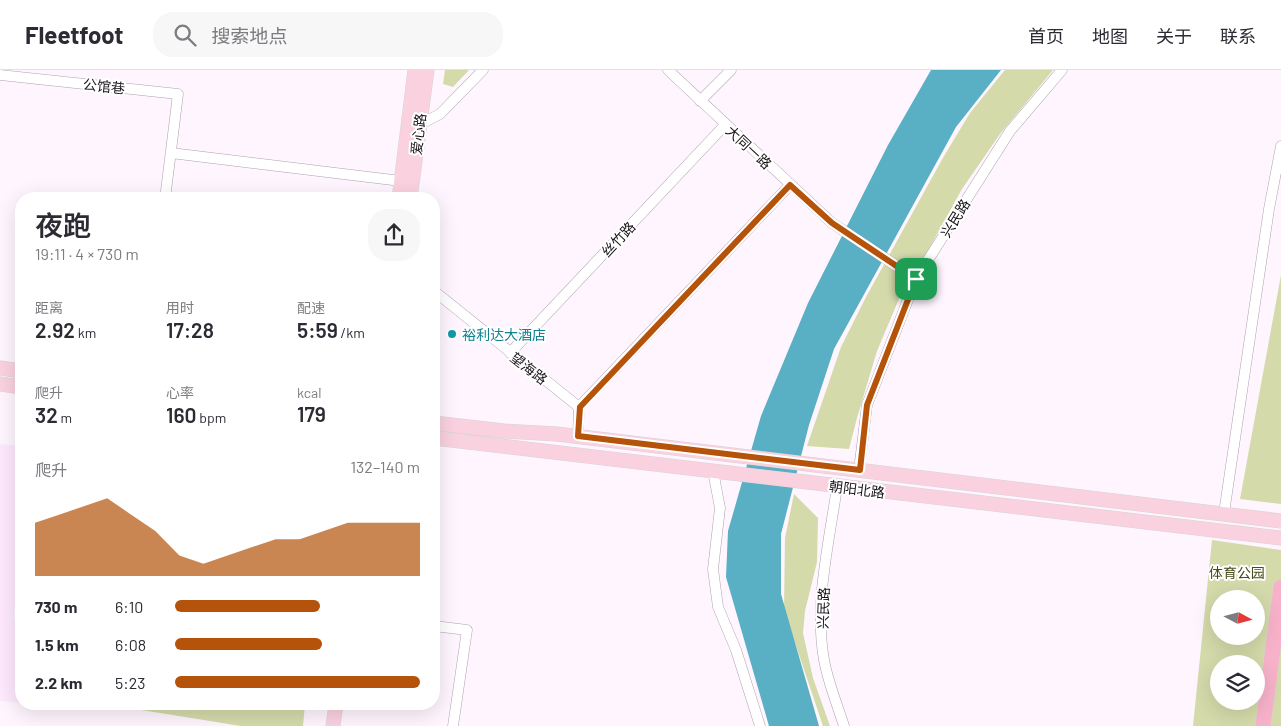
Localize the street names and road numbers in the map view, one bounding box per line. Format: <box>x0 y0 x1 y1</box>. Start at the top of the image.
street label: 公馆巷 <box>82 75 126 97</box>
street label: 爱心路 <box>407 112 429 156</box>
street label: 大同一路 <box>723 122 775 172</box>
street label: 兴民路 <box>937 196 973 240</box>
street label: 丝竹路 <box>597 218 639 260</box>
street label: 望海路 <box>507 348 551 388</box>
street label: 朝阳北路 <box>828 477 886 501</box>
street label: 兴民路 <box>814 587 832 629</box>

